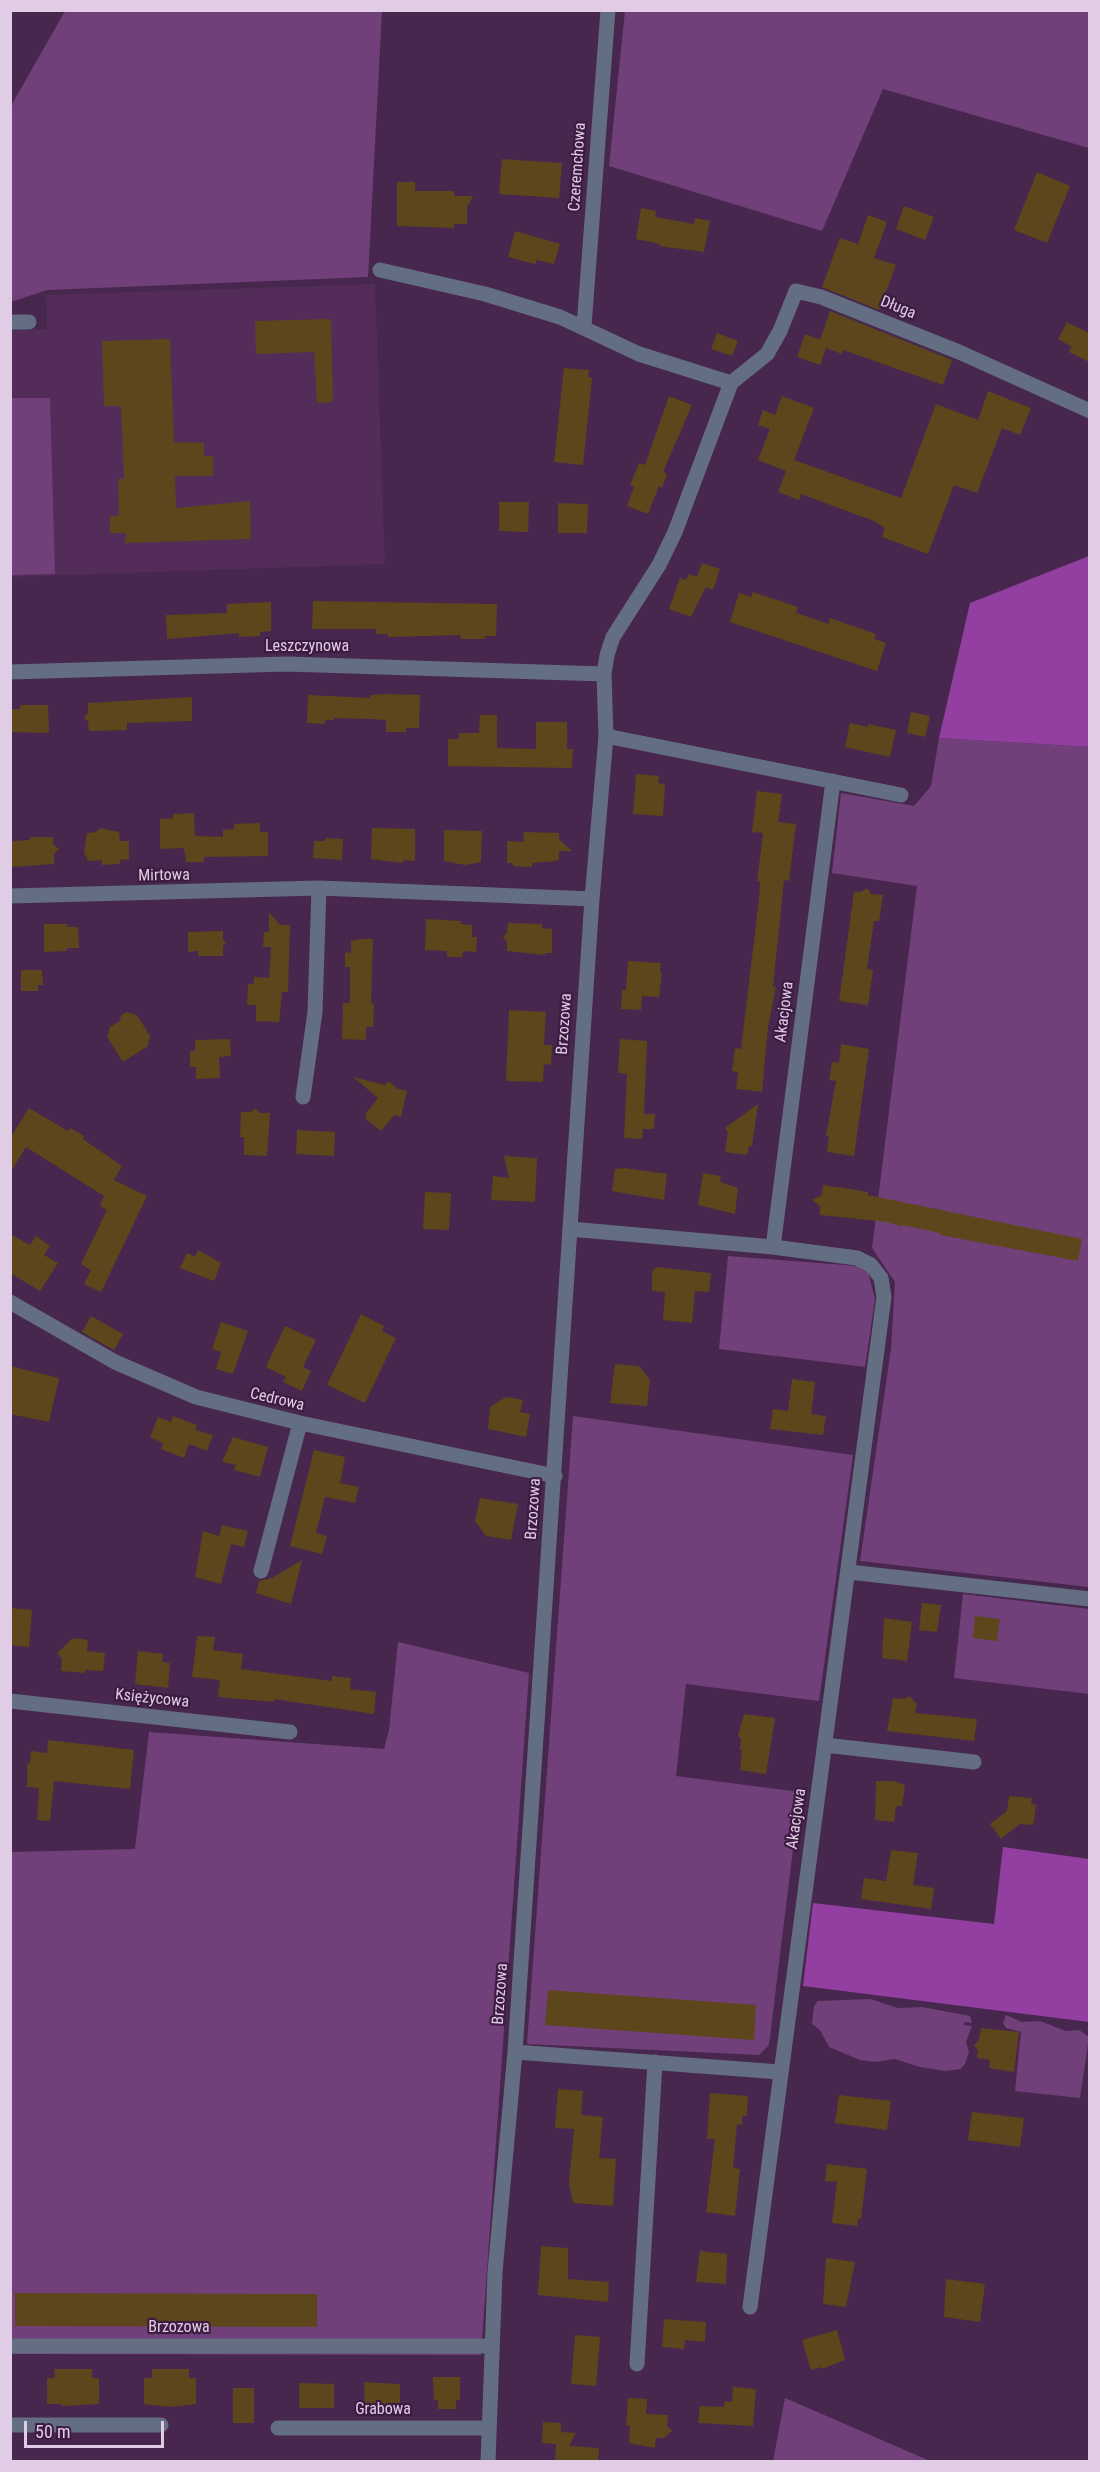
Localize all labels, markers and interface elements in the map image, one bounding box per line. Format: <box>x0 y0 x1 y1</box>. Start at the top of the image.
street label: Czeremchowa <box>565 122 591 212</box>
street label: Długa <box>878 292 918 324</box>
street label: Leszczynowa <box>265 637 349 657</box>
street label: Mirtowa <box>138 866 190 886</box>
street label: Akacjowa <box>772 980 798 1044</box>
street label: Brzozowa <box>553 993 577 1055</box>
street label: Cedrowa <box>248 1384 306 1416</box>
street label: Brzozowa <box>522 1478 546 1540</box>
street label: Księżycowa <box>114 1686 190 1712</box>
street label: Akacjowa <box>783 1787 811 1851</box>
street label: Brzozowa <box>489 1963 513 2025</box>
street label: Brzozowa <box>148 2318 210 2338</box>
street label: Grabowa <box>355 2400 411 2420</box>
scale bar <box>27 2409 166 2447</box>
text: 50 m <box>35 2421 70 2442</box>

